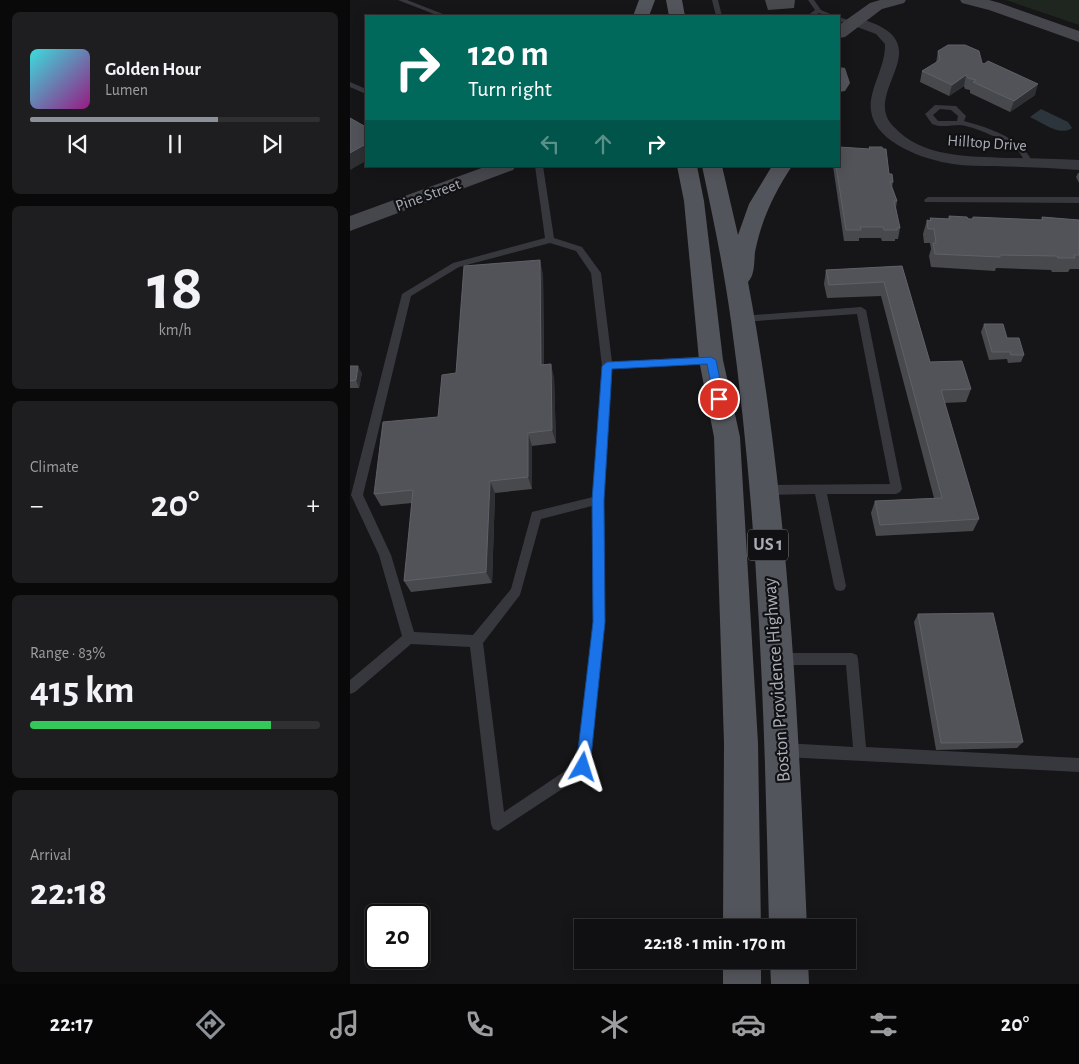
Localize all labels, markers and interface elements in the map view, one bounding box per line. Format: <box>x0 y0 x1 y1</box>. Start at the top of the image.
icon: right <box>385 35 450 100</box>
text: 120 m <box>468 37 549 72</box>
text: Golden Hour <box>105 60 201 79</box>
text: Turn right <box>468 78 552 100</box>
text: Lumen <box>105 82 148 98</box>
icon: previous <box>64 130 92 158</box>
icon: pause <box>161 130 189 158</box>
icon: next <box>258 130 286 158</box>
icon: left <box>536 130 564 158</box>
icon: ahead <box>589 130 617 158</box>
icon: right <box>642 130 670 158</box>
street label: Hilltop Drive <box>947 132 1027 154</box>
street label: Pine Street <box>393 176 463 214</box>
text: 18 <box>147 256 203 321</box>
text: km/h <box>158 322 192 338</box>
pin <box>698 378 740 420</box>
icon: arrive <box>705 385 733 413</box>
text: Climate <box>30 459 79 475</box>
text: 20° <box>151 486 199 524</box>
text: − <box>30 492 43 520</box>
text: + <box>307 492 320 520</box>
road number: US 1 <box>748 530 788 560</box>
street label: Boston Providence Highway <box>760 577 794 783</box>
text: Range · 83% <box>30 645 106 661</box>
text: 415 km <box>30 672 134 710</box>
position arrow <box>556 740 608 792</box>
text: Arrival <box>30 847 71 863</box>
text: 22:18 <box>30 874 107 912</box>
speed limit sign: 20 <box>365 904 430 969</box>
text: 22:18 · 1 min · 170 m <box>644 934 786 953</box>
icon: directions <box>193 1007 228 1042</box>
icon: music <box>327 1007 362 1042</box>
icon: phone <box>462 1007 497 1042</box>
icon: climate <box>597 1007 632 1042</box>
icon: car <box>731 1007 766 1042</box>
icon: filters <box>866 1007 901 1042</box>
text: 22:17 <box>50 1013 93 1035</box>
text: 20° <box>1001 1013 1029 1035</box>

